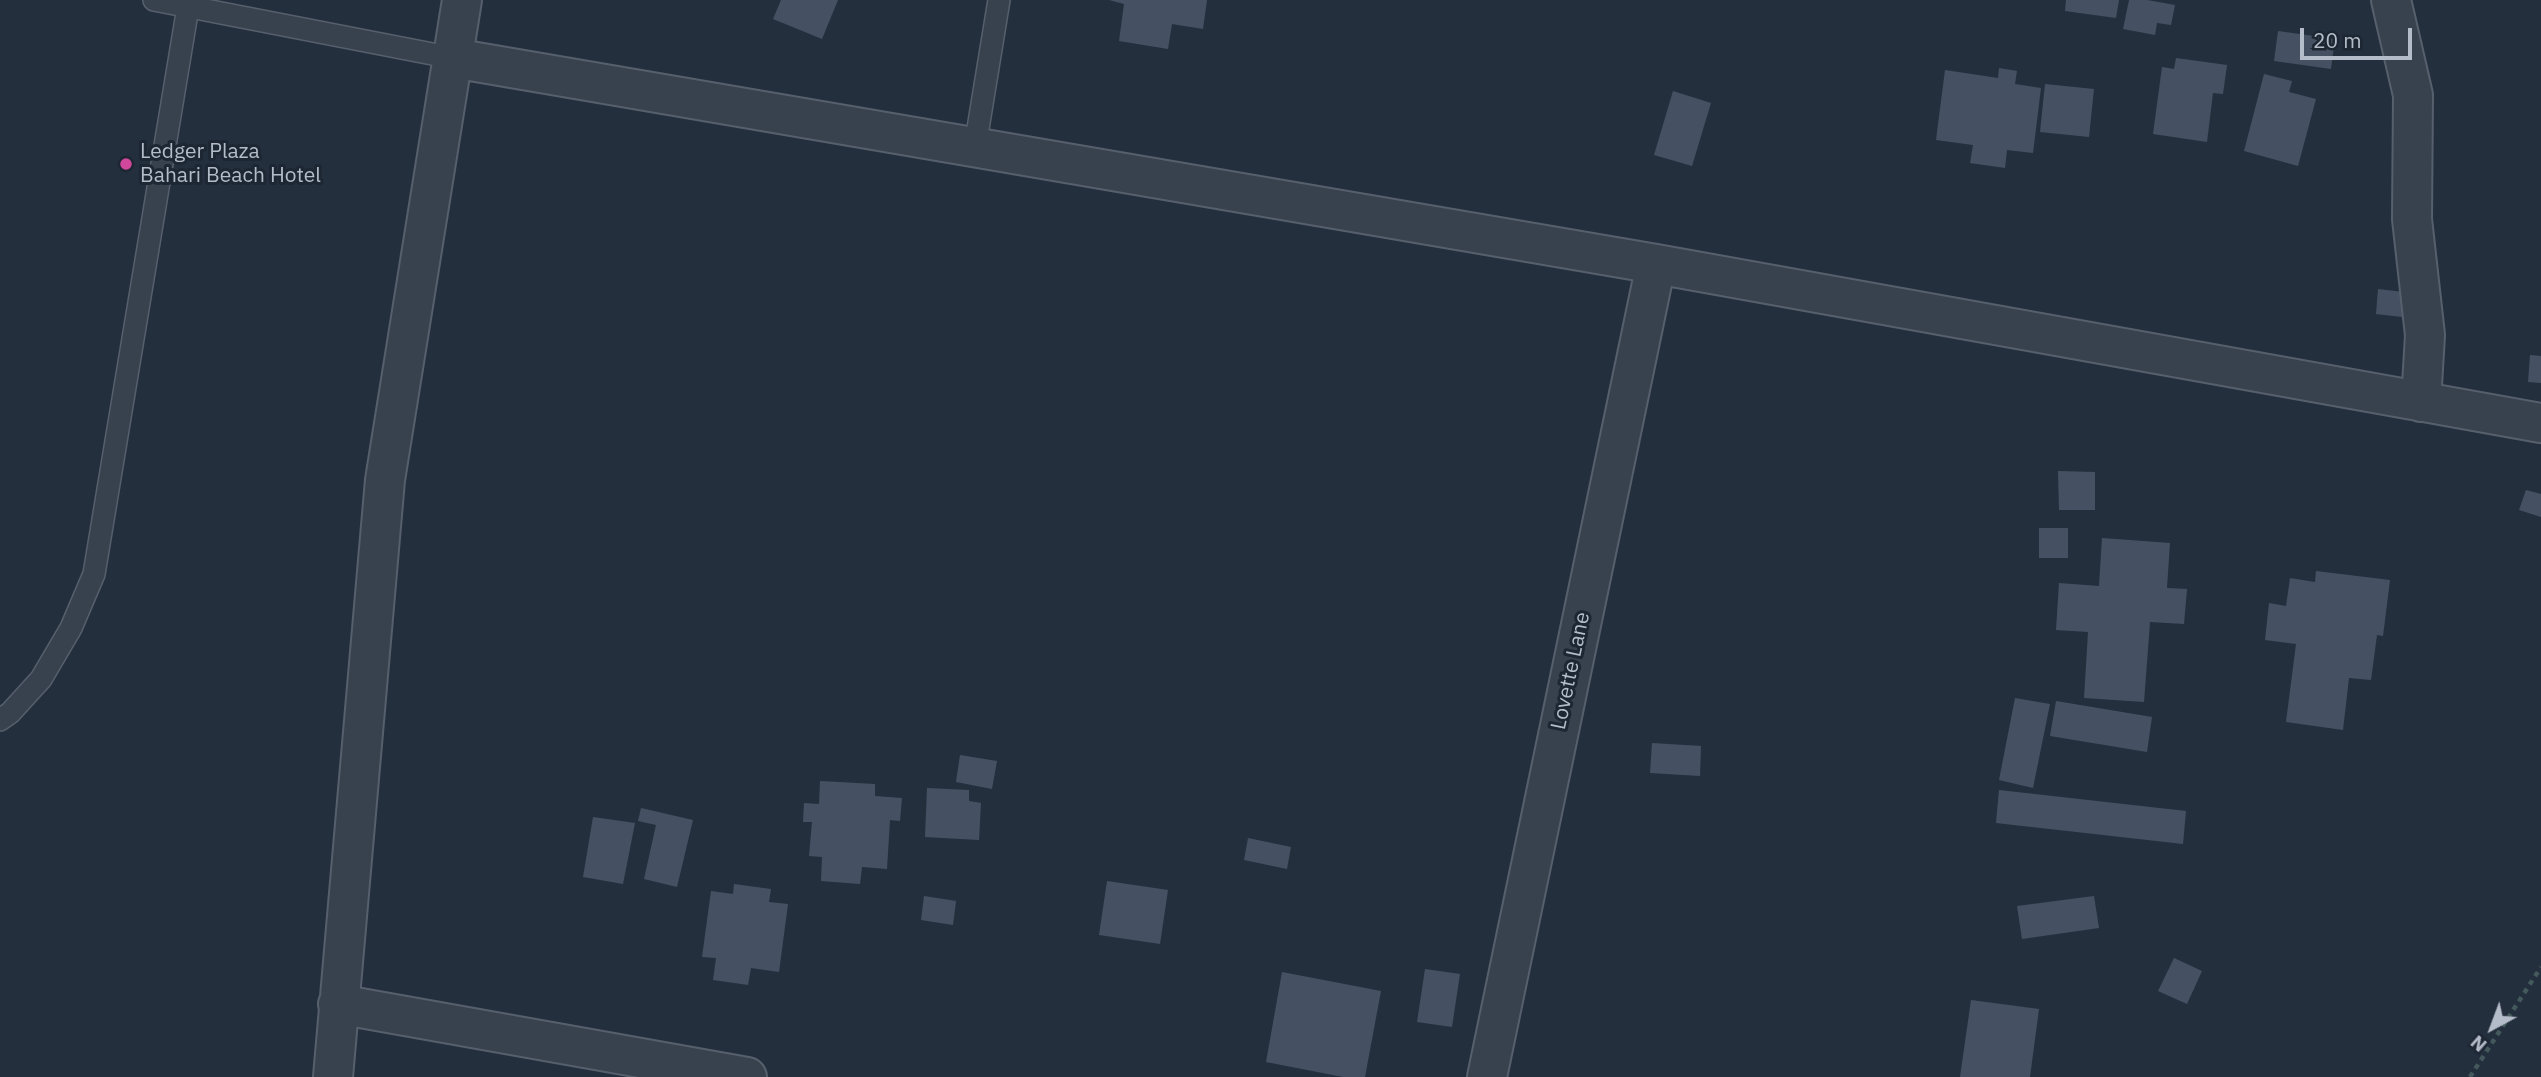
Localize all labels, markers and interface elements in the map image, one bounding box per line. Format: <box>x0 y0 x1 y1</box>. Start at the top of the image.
scale bar <box>2303 14 2415 58</box>
text: 20 m <box>2313 26 2362 54</box>
place label: Ledger Plaza Bahari Beach Hotel <box>140 139 321 189</box>
marker: Ledger Plaza Bahari Beach Hotel <box>118 156 134 172</box>
street label: Lovette Lane <box>1546 610 1596 732</box>
north arrow <box>2457 993 2527 1063</box>
text: N <box>2465 1030 2491 1057</box>

